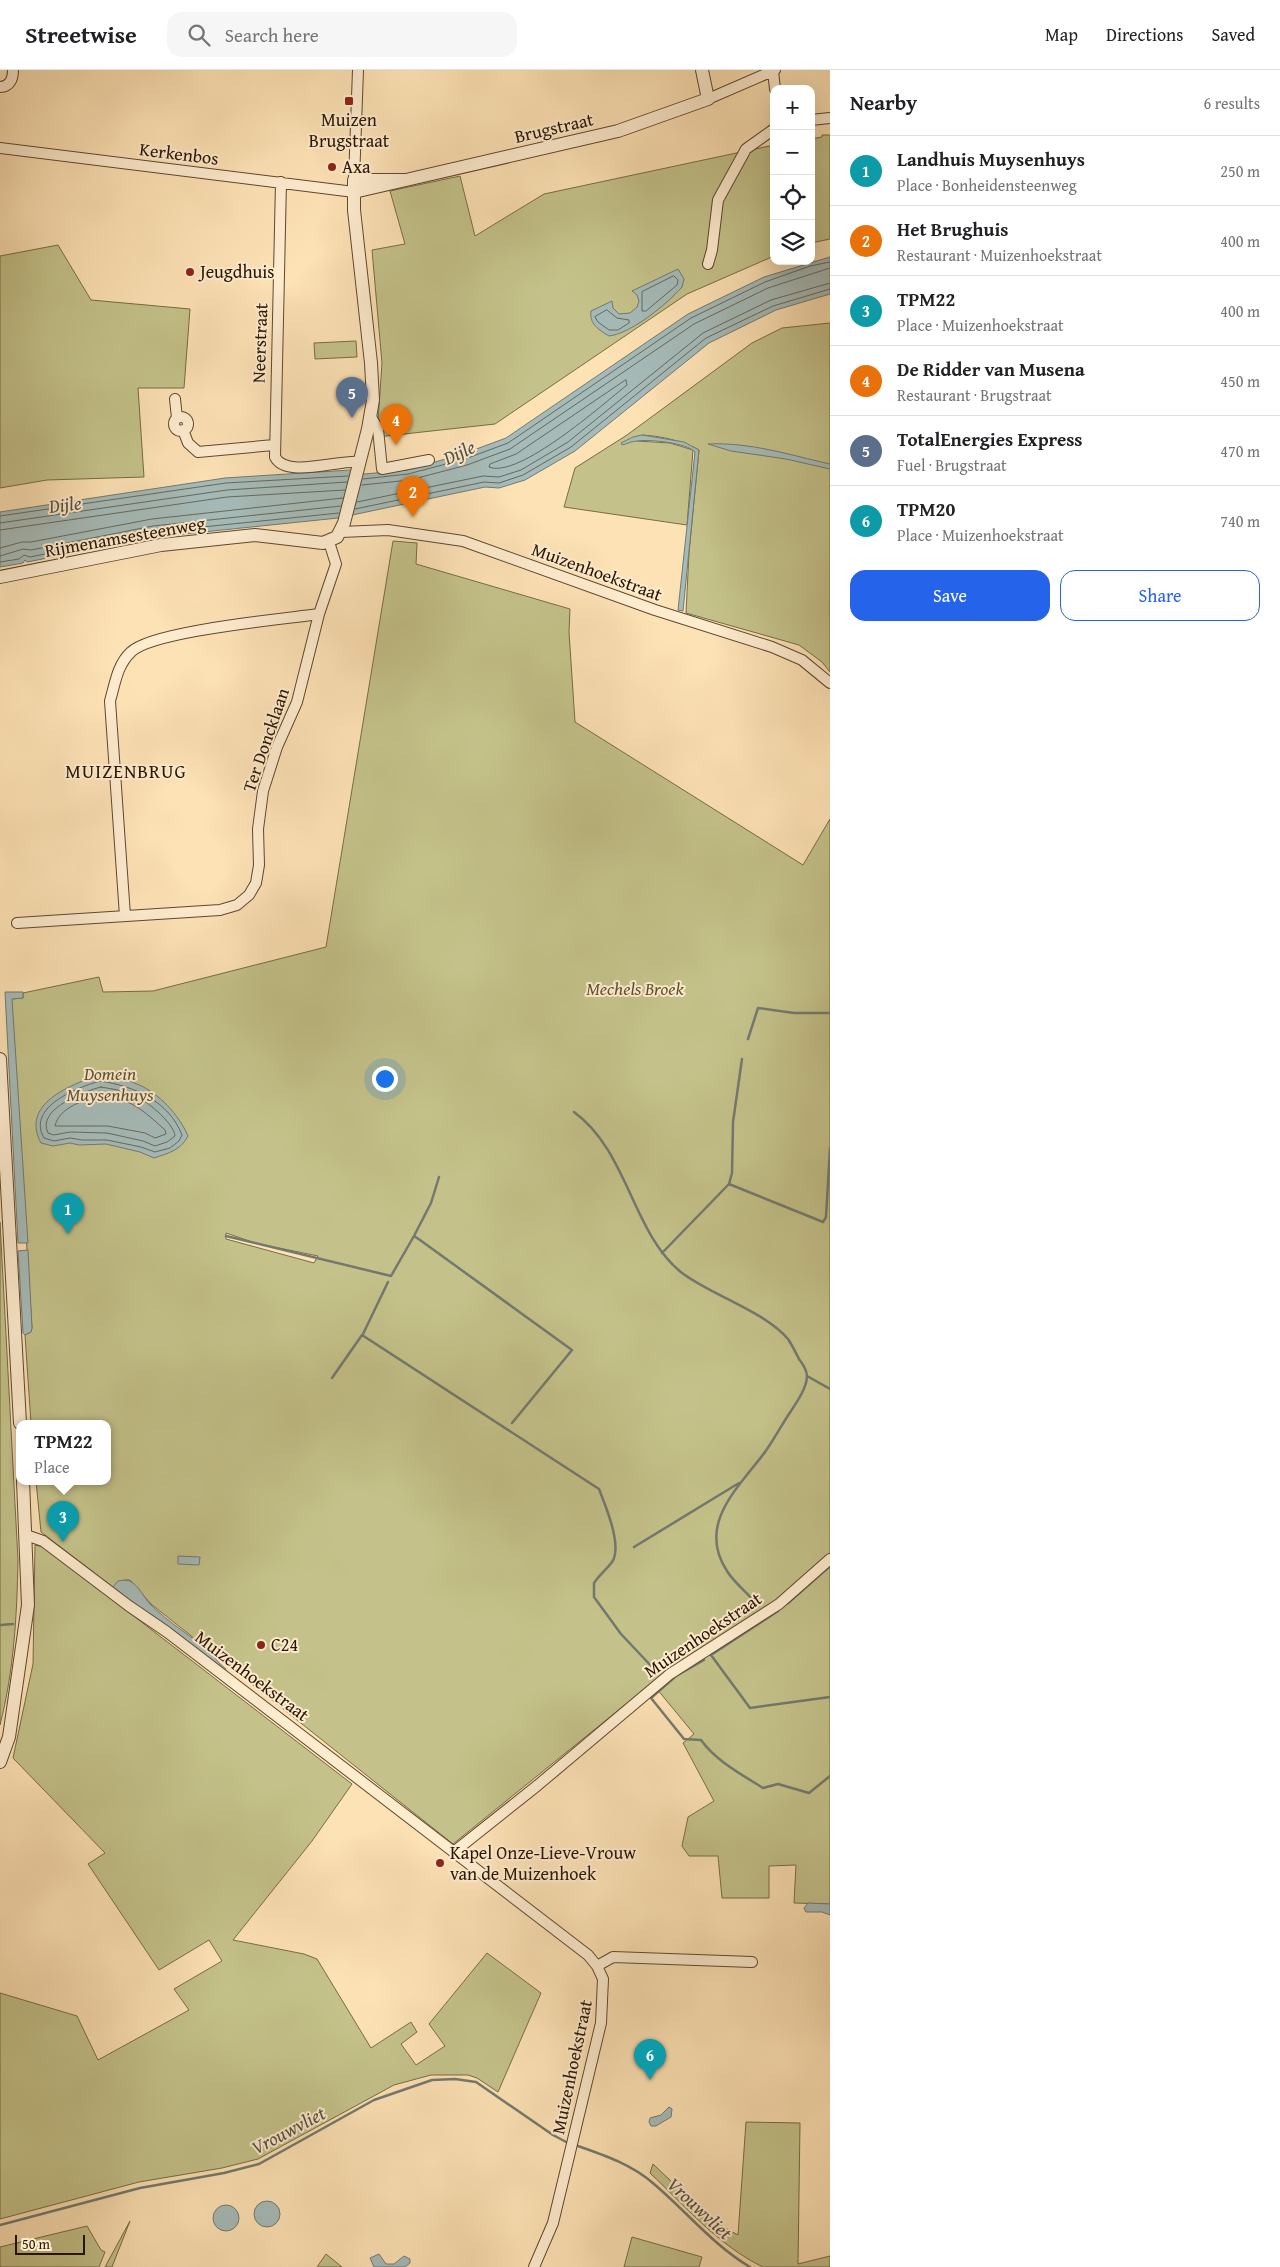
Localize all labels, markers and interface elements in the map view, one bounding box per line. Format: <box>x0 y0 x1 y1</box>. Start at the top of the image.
search box <box>167 12 517 57</box>
text: Streetwise <box>25 17 137 52</box>
icon: search <box>185 21 213 49</box>
text: Search here <box>225 21 319 49</box>
text: Map <box>1045 21 1078 48</box>
text: Directions <box>1106 21 1183 48</box>
text: Saved <box>1211 21 1255 48</box>
map controls <box>770 85 815 265</box>
button: + <box>770 85 815 130</box>
text: Nearby <box>850 87 917 118</box>
text: 6 results <box>1203 91 1260 115</box>
marker: Muizen Brugstraat <box>343 95 355 107</box>
street label: Brugstraat <box>512 105 597 150</box>
place label: Muizen Brugstraat <box>309 106 390 154</box>
button: − <box>770 130 815 175</box>
street label: Kerkenbos <box>138 135 220 172</box>
text: Landhuis Muysenhuys <box>897 145 1085 173</box>
place label: Axa <box>342 153 371 180</box>
text: 1 <box>862 159 870 183</box>
text: 250 m <box>1220 159 1260 183</box>
marker: Axa <box>326 161 338 173</box>
text: Place · Bonheidensteenweg <box>897 173 1077 197</box>
button: locate <box>770 175 815 220</box>
text: Het Brughuis <box>897 215 1008 243</box>
button: layers <box>770 220 815 265</box>
text: 2 <box>862 229 870 253</box>
text: 400 m <box>1220 229 1260 253</box>
text: Restaurant · Muizenhoekstraat <box>897 243 1102 267</box>
place label: Jeugdhuis <box>198 258 274 285</box>
marker: Jeugdhuis <box>184 266 196 278</box>
text: TPM22 <box>897 285 955 313</box>
text: 3 <box>862 299 870 323</box>
text: 400 m <box>1220 299 1260 323</box>
street label: Neerstraat <box>245 302 274 384</box>
text: Place · Muizenhoekstraat <box>897 313 1064 337</box>
text: De Ridder van Musena <box>897 355 1085 383</box>
text: 4 <box>862 369 870 393</box>
text: 450 m <box>1220 369 1260 393</box>
pin: 5 <box>336 377 368 418</box>
text: Restaurant · Brugstraat <box>897 383 1052 407</box>
pin: 4 <box>380 404 412 445</box>
text: TotalEnergies Express <box>897 425 1083 453</box>
water label: Dijle <box>437 432 480 472</box>
text: 5 <box>862 439 870 463</box>
text: 470 m <box>1220 439 1260 463</box>
text: Fuel · Brugstraat <box>897 453 1007 477</box>
pin: 2 <box>397 476 429 517</box>
water label: Dijle <box>46 488 83 520</box>
text: TPM20 <box>897 495 955 523</box>
street label: Rijmenamsesteenweg <box>42 509 207 564</box>
text: 6 <box>862 509 870 533</box>
text: 740 m <box>1220 509 1260 533</box>
text: Place · Muizenhoekstraat <box>897 523 1064 547</box>
street label: Muizenhoekstraat <box>528 535 667 608</box>
button: Save <box>850 570 1050 621</box>
button: Share <box>1060 570 1260 621</box>
street label: Ter Doncklaan <box>235 684 296 796</box>
district label: MUIZENBRUG <box>65 757 187 785</box>
park label: Mechels Broek <box>586 975 685 1002</box>
park label: Domein Muysenhuys <box>67 1060 154 1108</box>
your location <box>372 1066 398 1092</box>
pin: 1 <box>52 1193 84 1234</box>
popup <box>16 1420 111 1485</box>
text: TPM22 <box>34 1427 93 1455</box>
text: Place <box>34 1455 70 1479</box>
pin: 3 <box>47 1501 79 1542</box>
street label: Muizenhoekstraat <box>638 1585 768 1684</box>
street label: Muizenhoekstraat <box>189 1624 316 1728</box>
place label: C24 <box>271 1631 298 1658</box>
marker: C24 <box>255 1639 267 1651</box>
place label: Kapel Onze-Lieve-Vrouw van de Muizenhoek <box>450 1839 636 1887</box>
marker: Kapel Onze-Lieve-Vrouw van de Muizenhoek <box>434 1857 446 1869</box>
street label: Muizenhoekstraat <box>544 1996 599 2137</box>
pin: 6 <box>634 2039 666 2080</box>
water label: Vrouwvliet <box>246 2098 331 2161</box>
water label: Vrouwvliet <box>661 2170 740 2246</box>
scale bar <box>15 2232 85 2255</box>
text: 50 m <box>22 2234 50 2254</box>

